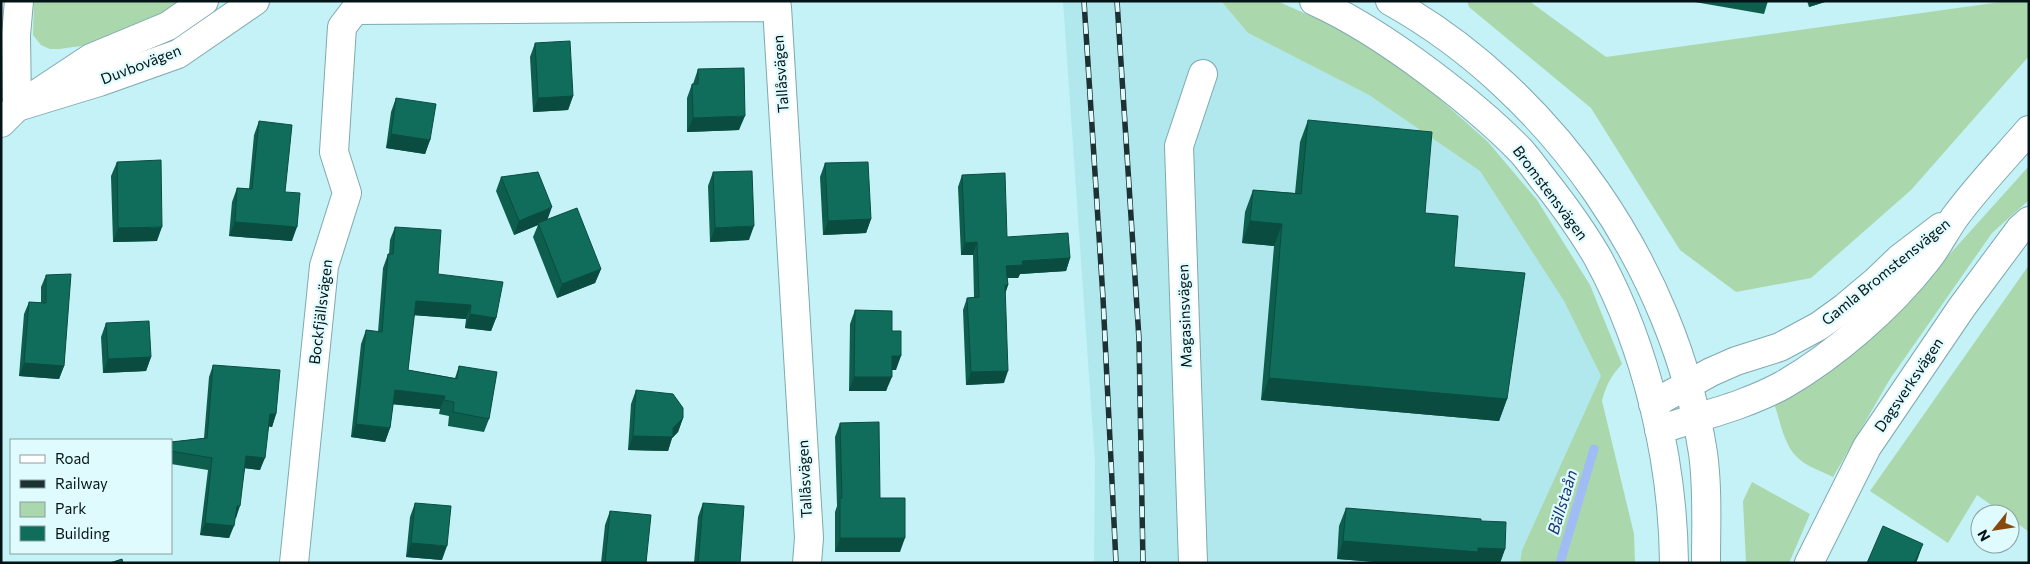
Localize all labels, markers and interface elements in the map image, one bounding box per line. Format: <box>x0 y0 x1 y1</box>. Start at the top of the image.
street label: Tallåsvägen <box>768 35 792 114</box>
street label: Duvbovägen <box>98 41 183 88</box>
street label: Bromstensvägen <box>1510 142 1592 243</box>
street label: Gamla Bromstensvägen <box>1818 214 1953 328</box>
street label: Bockfjällsvägen <box>305 258 335 365</box>
street label: Magasinsvägen <box>1173 264 1195 368</box>
street label: Dagsverksvägen <box>1870 334 1946 435</box>
legend <box>10 439 172 554</box>
street label: Tallåsvägen <box>793 440 815 519</box>
text: Road <box>55 449 90 467</box>
water label: Bällstaån <box>1543 467 1580 536</box>
text: Railway <box>55 474 108 492</box>
text: Park <box>55 499 86 517</box>
north arrow <box>1970 504 2020 554</box>
text: Building <box>55 524 110 542</box>
text: N <box>1973 527 1993 545</box>

